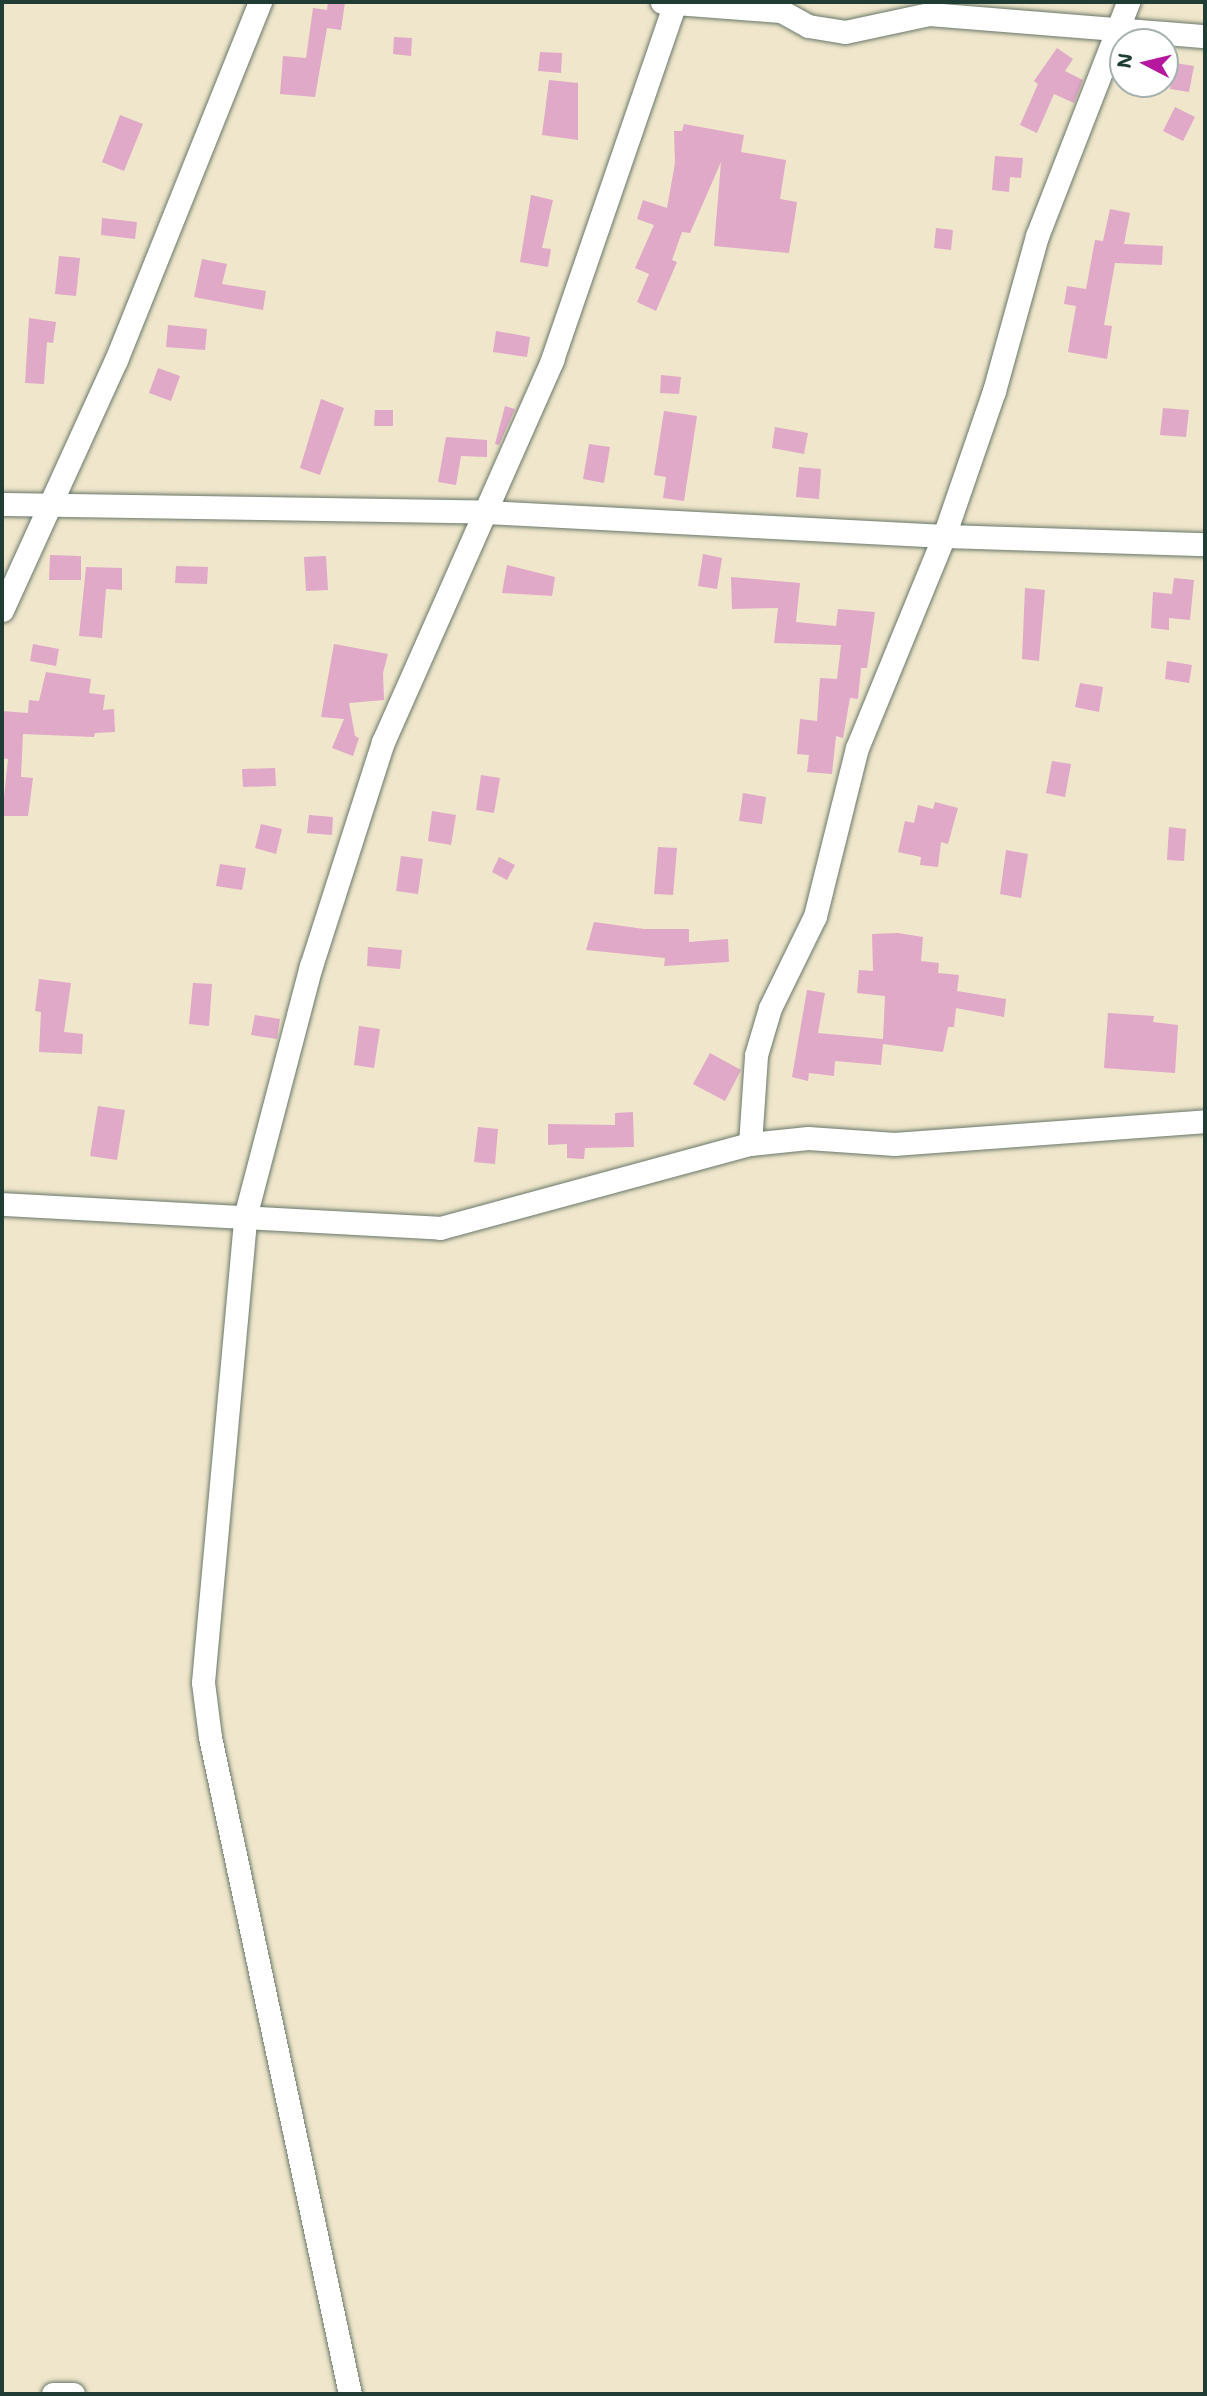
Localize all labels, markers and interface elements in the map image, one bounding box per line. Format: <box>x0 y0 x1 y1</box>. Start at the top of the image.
north arrow <box>1109 28 1179 98</box>
text: N <box>1111 52 1138 70</box>

